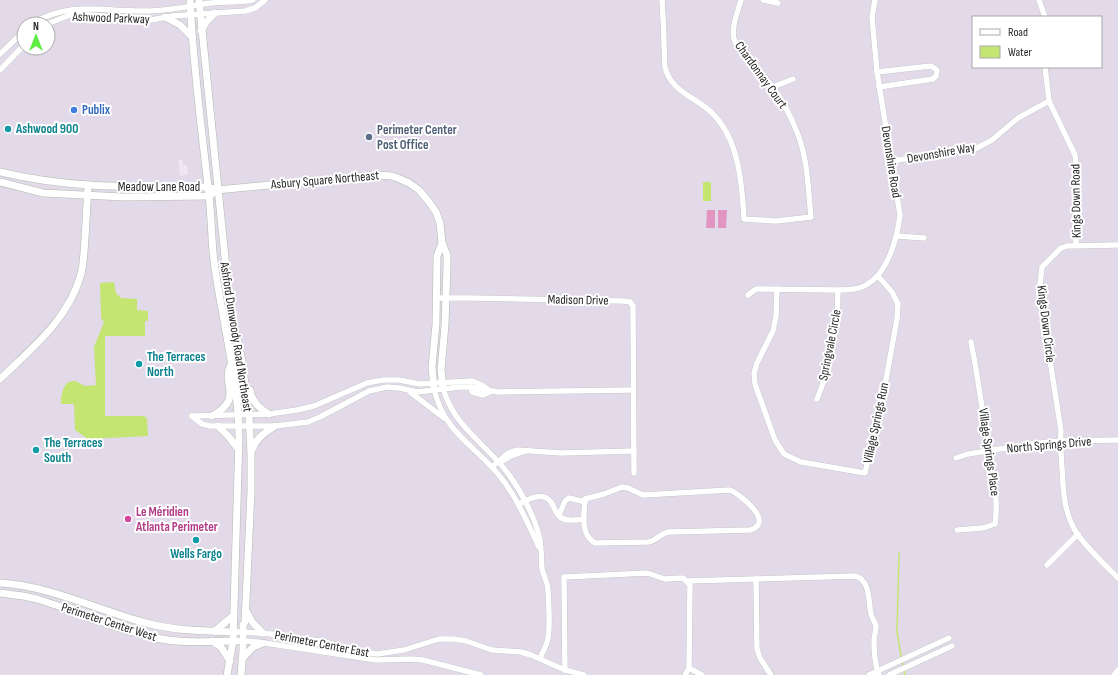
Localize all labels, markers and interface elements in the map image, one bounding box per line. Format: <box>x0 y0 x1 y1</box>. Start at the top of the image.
street label: Ashwood Parkway <box>71 9 150 27</box>
north arrow <box>16 16 56 56</box>
legend <box>972 16 1102 68</box>
text: N <box>33 20 39 33</box>
text: Road <box>1008 25 1028 40</box>
street label: Chardonnay Court <box>731 38 791 112</box>
text: Water <box>1008 45 1032 60</box>
place label: Publix <box>82 102 111 118</box>
marker: Publix <box>69 105 79 115</box>
place label: Ashwood 900 <box>15 121 78 137</box>
place label: Perimeter Center Post Office <box>377 122 457 153</box>
marker: Ashwood 900 <box>3 124 13 134</box>
street label: Devonshire Road <box>877 125 905 199</box>
marker: Perimeter Center Post Office <box>364 132 374 142</box>
street label: Devonshire Way <box>906 139 976 167</box>
street label: Kings Down Road <box>1067 164 1085 238</box>
street label: Asbury Square Northeast <box>269 167 380 193</box>
street label: Meadow Lane Road <box>118 179 200 195</box>
street label: Ashford Dunwoody Road Northeast <box>216 260 256 413</box>
street label: Kings Down Circle <box>1033 285 1059 363</box>
street label: Madison Drive <box>547 291 609 309</box>
street label: Springvale Circle <box>815 308 845 382</box>
place label: The Terraces North <box>147 349 206 380</box>
marker: The Terraces North <box>134 359 144 369</box>
street label: Village Springs Run <box>860 381 892 465</box>
street label: Village Springs Place <box>975 407 1003 497</box>
street label: North Springs Drive <box>1006 433 1092 457</box>
place label: The Terraces South <box>44 435 103 466</box>
marker: The Terraces South <box>31 445 41 455</box>
place label: Le Méridien Atlanta Perimeter <box>135 504 218 535</box>
marker: Le Méridien Atlanta Perimeter <box>123 514 133 524</box>
marker: Wells Fargo <box>191 535 201 545</box>
place label: Wells Fargo <box>170 546 222 562</box>
street label: Perimeter Center West <box>59 599 159 645</box>
street label: Perimeter Center East <box>273 627 371 661</box>

